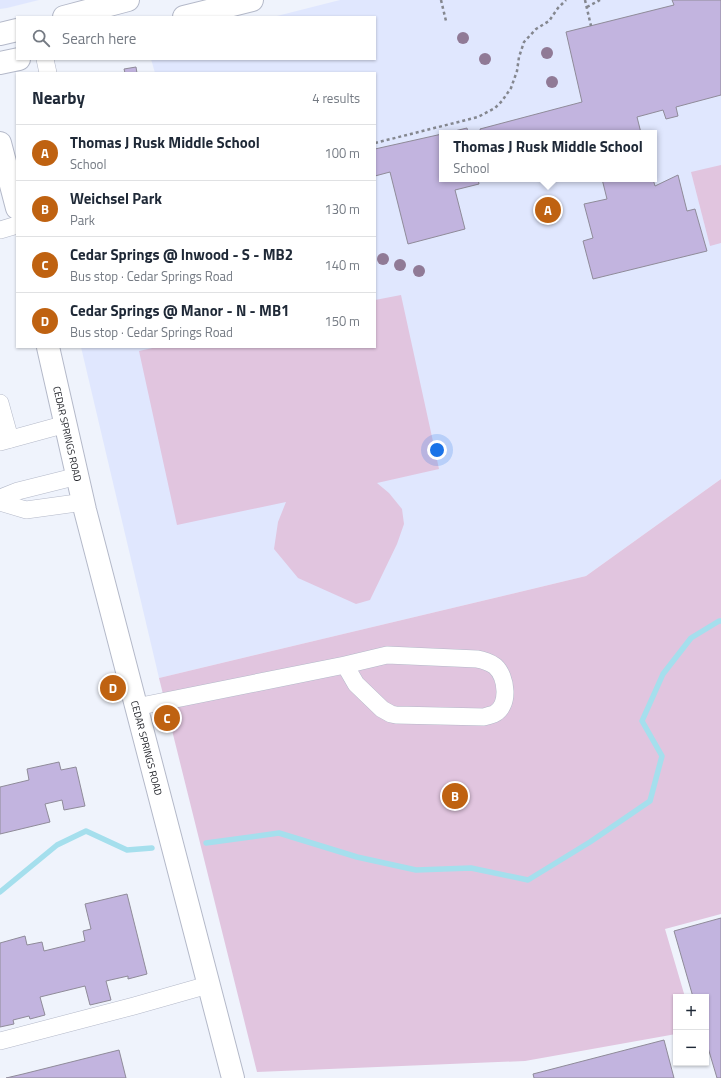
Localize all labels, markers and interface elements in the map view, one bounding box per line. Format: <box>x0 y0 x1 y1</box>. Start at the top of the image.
search box <box>16 16 376 60</box>
icon: search <box>30 27 52 49</box>
text: Search here <box>62 27 136 50</box>
text: Nearby <box>32 85 85 111</box>
text: 4 results <box>312 88 360 108</box>
popup <box>439 130 657 182</box>
text: Thomas J Rusk Middle School <box>70 131 260 154</box>
text: Thomas J Rusk Middle School <box>453 135 643 158</box>
text: A <box>41 143 49 163</box>
text: 100 m <box>324 143 360 163</box>
text: School <box>70 154 106 174</box>
text: School <box>453 158 490 178</box>
text: Weichsel Park <box>70 187 162 210</box>
pin: A <box>535 195 561 225</box>
text: B <box>41 199 49 219</box>
text: 130 m <box>324 199 360 219</box>
text: Park <box>70 210 95 230</box>
text: Cedar Springs @ Inwood - S - MB2 <box>70 243 293 266</box>
text: C <box>41 255 49 275</box>
text: 140 m <box>324 255 360 275</box>
text: Bus stop · Cedar Springs Road <box>70 266 233 286</box>
text: Cedar Springs @ Manor - N - MB1 <box>70 299 289 322</box>
text: D <box>41 311 49 331</box>
text: 150 m <box>324 311 360 331</box>
text: Bus stop · Cedar Springs Road <box>70 322 233 342</box>
street label: CEDAR SPRINGS ROAD <box>50 385 86 483</box>
your location <box>427 440 447 460</box>
pin: D <box>100 673 126 703</box>
street label: CEDAR SPRINGS ROAD <box>127 699 167 797</box>
pin: C <box>154 703 180 733</box>
pin: B <box>442 781 468 811</box>
map controls <box>673 994 709 1066</box>
button: + <box>673 994 709 1030</box>
button: − <box>673 1030 709 1066</box>

